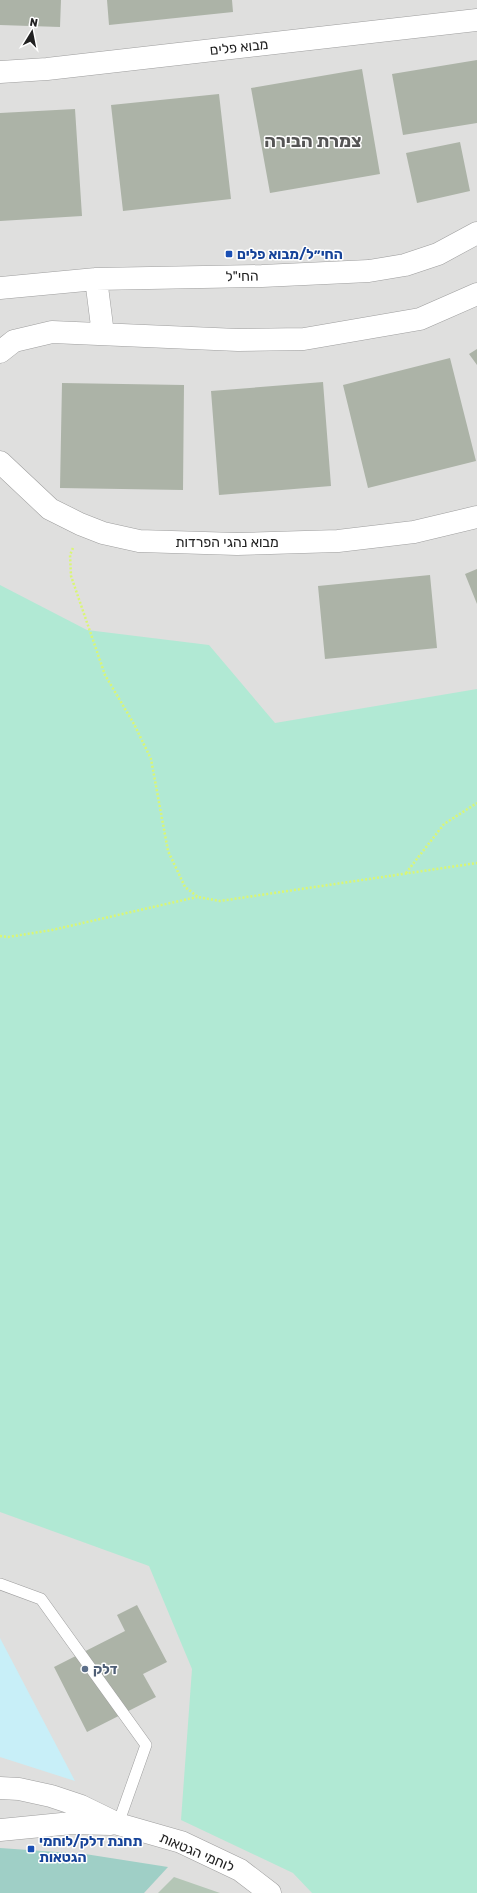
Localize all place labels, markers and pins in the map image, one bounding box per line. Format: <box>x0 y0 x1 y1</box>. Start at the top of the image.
place label: החי״ל/מבוא פלים <box>237 246 343 263</box>
marker: החי״ל/מבוא פלים <box>224 249 234 259</box>
place label: דלק <box>93 1661 118 1678</box>
marker: דלק <box>80 1664 90 1674</box>
place label: תחנת דלק/לוחמי הגטאות <box>39 1833 142 1866</box>
marker: תחנת דלק/לוחמי הגטאות <box>26 1844 36 1854</box>

